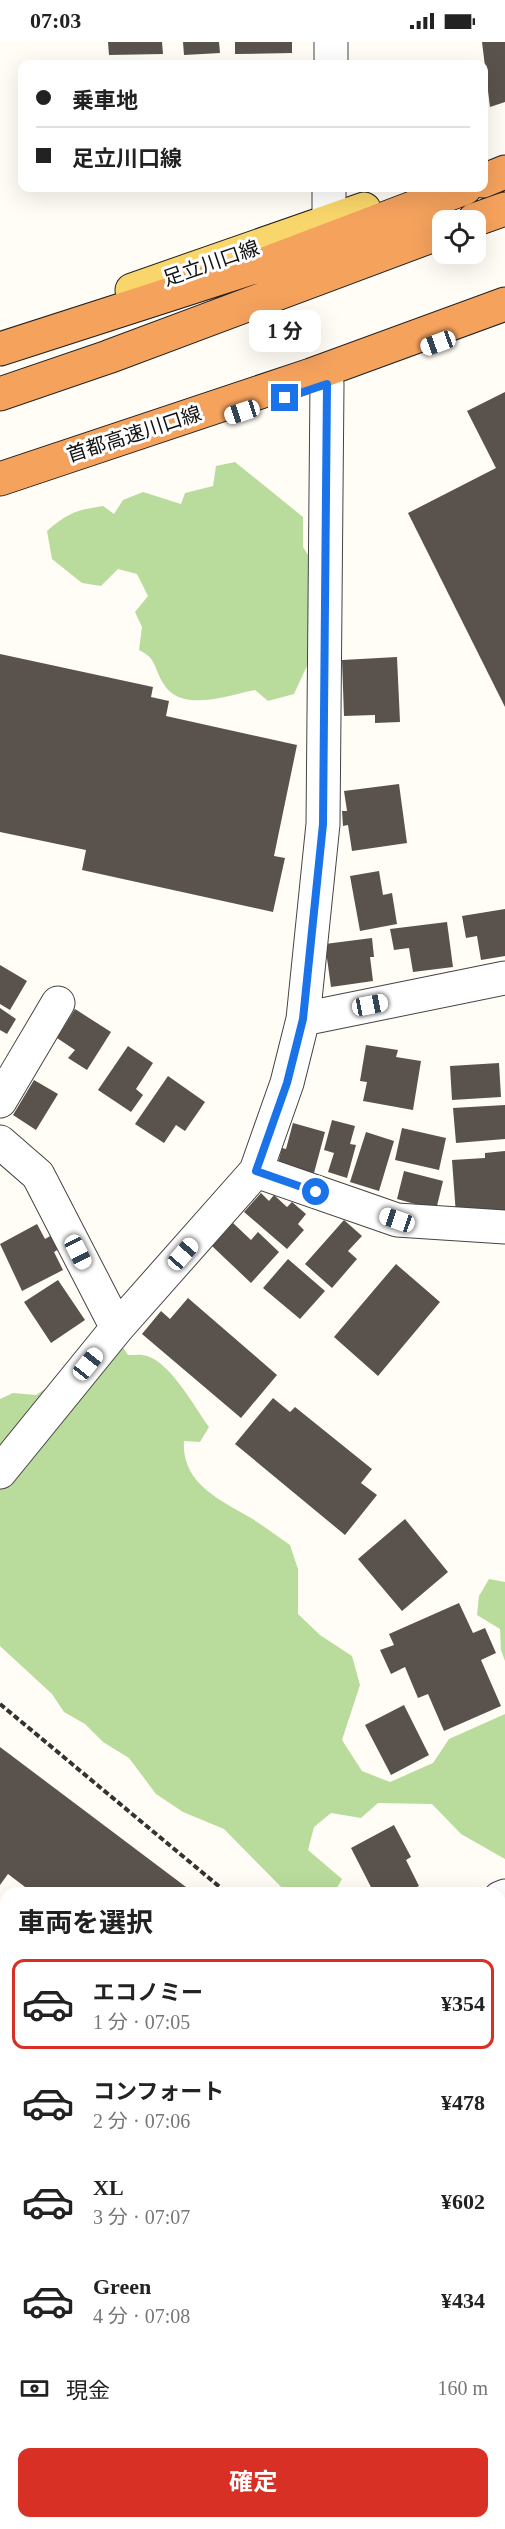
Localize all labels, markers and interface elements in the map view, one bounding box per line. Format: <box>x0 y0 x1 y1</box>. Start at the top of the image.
text: 07:03 <box>30 8 81 33</box>
text: 乗車地 <box>72 88 138 113</box>
text: 足立川口線 <box>72 146 182 171</box>
map controls <box>432 210 486 264</box>
button: locate <box>432 210 486 264</box>
street label: 足立川口線 <box>160 236 262 290</box>
callout: 1 分 <box>249 311 321 353</box>
text: 1 分 <box>268 320 303 342</box>
car <box>418 328 458 358</box>
route end <box>271 384 298 411</box>
car <box>222 398 262 426</box>
street label: 首都高速川口線 <box>64 402 204 466</box>
car <box>351 993 389 1017</box>
route start <box>302 1178 329 1205</box>
car <box>377 1206 417 1234</box>
car <box>62 1232 94 1272</box>
car <box>164 1235 202 1273</box>
car <box>70 1344 106 1384</box>
text: 車両を選択 <box>18 1908 153 1938</box>
icon: car <box>21 1977 75 2031</box>
text: エコノミー <box>93 1980 203 2005</box>
text: ¥354 <box>441 1991 485 2016</box>
text: 1 分 · 07:05 <box>93 2011 190 2033</box>
icon: car <box>21 2076 75 2130</box>
text: コンフォート <box>93 2079 224 2104</box>
text: ¥478 <box>441 2090 485 2115</box>
text: 2 分 · 07:06 <box>93 2110 190 2132</box>
icon: car <box>21 2175 75 2229</box>
text: XL <box>93 2175 124 2200</box>
text: ¥602 <box>441 2189 485 2214</box>
text: 3 分 · 07:07 <box>93 2206 190 2228</box>
icon: car <box>21 2274 75 2328</box>
text: Green <box>93 2274 151 2299</box>
text: ¥434 <box>441 2288 485 2313</box>
text: 4 分 · 07:08 <box>93 2305 190 2327</box>
icon: cash <box>18 2372 51 2405</box>
text: 160 m <box>437 2377 488 2399</box>
text: 現金 <box>66 2378 110 2403</box>
button: 確定 <box>18 2448 488 2517</box>

